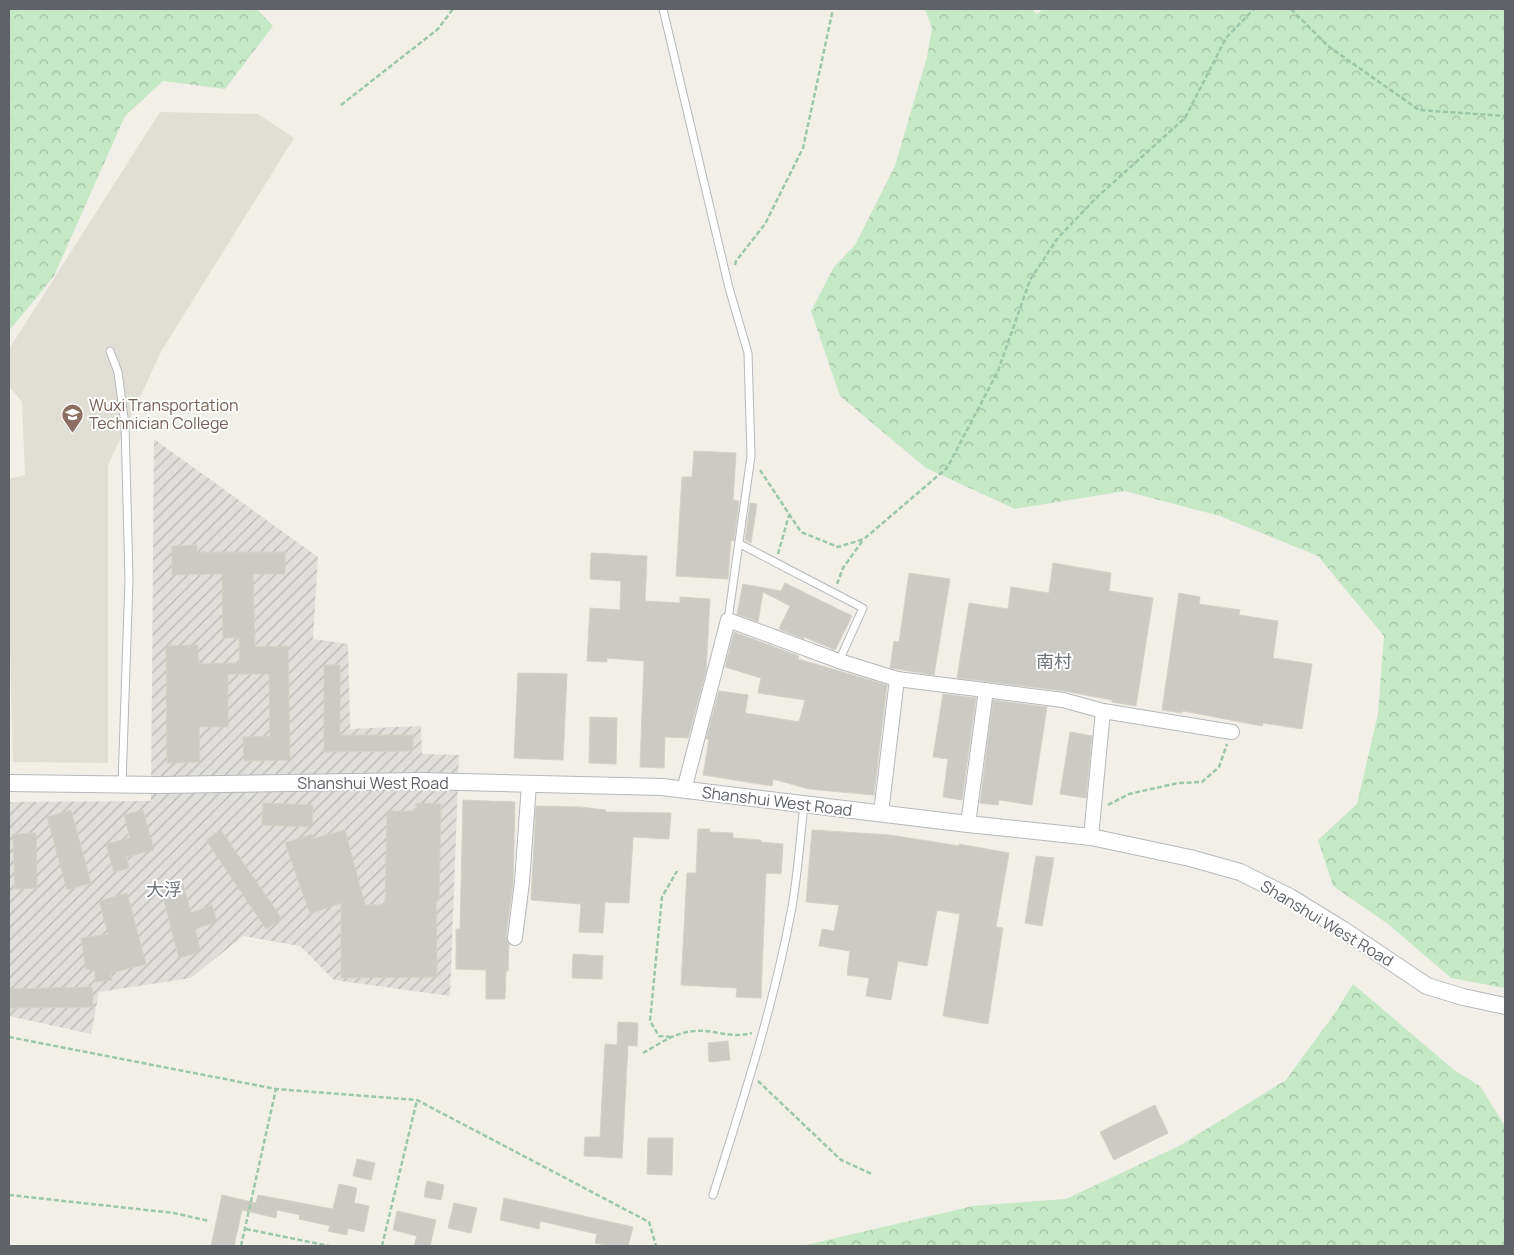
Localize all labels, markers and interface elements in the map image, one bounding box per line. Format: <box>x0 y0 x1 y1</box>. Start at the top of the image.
place label: Wuxi Transportation Technician College <box>89 394 238 434</box>
school or university icon: Wuxi Transportation Technician College <box>61 402 85 433</box>
district label: 南村 <box>1036 649 1072 673</box>
street label: Shanshui West Road <box>297 772 449 794</box>
street label: Shanshui West Road <box>701 781 853 821</box>
street label: Shanshui West Road <box>1256 875 1398 971</box>
district label: 大浮 <box>146 877 182 901</box>

